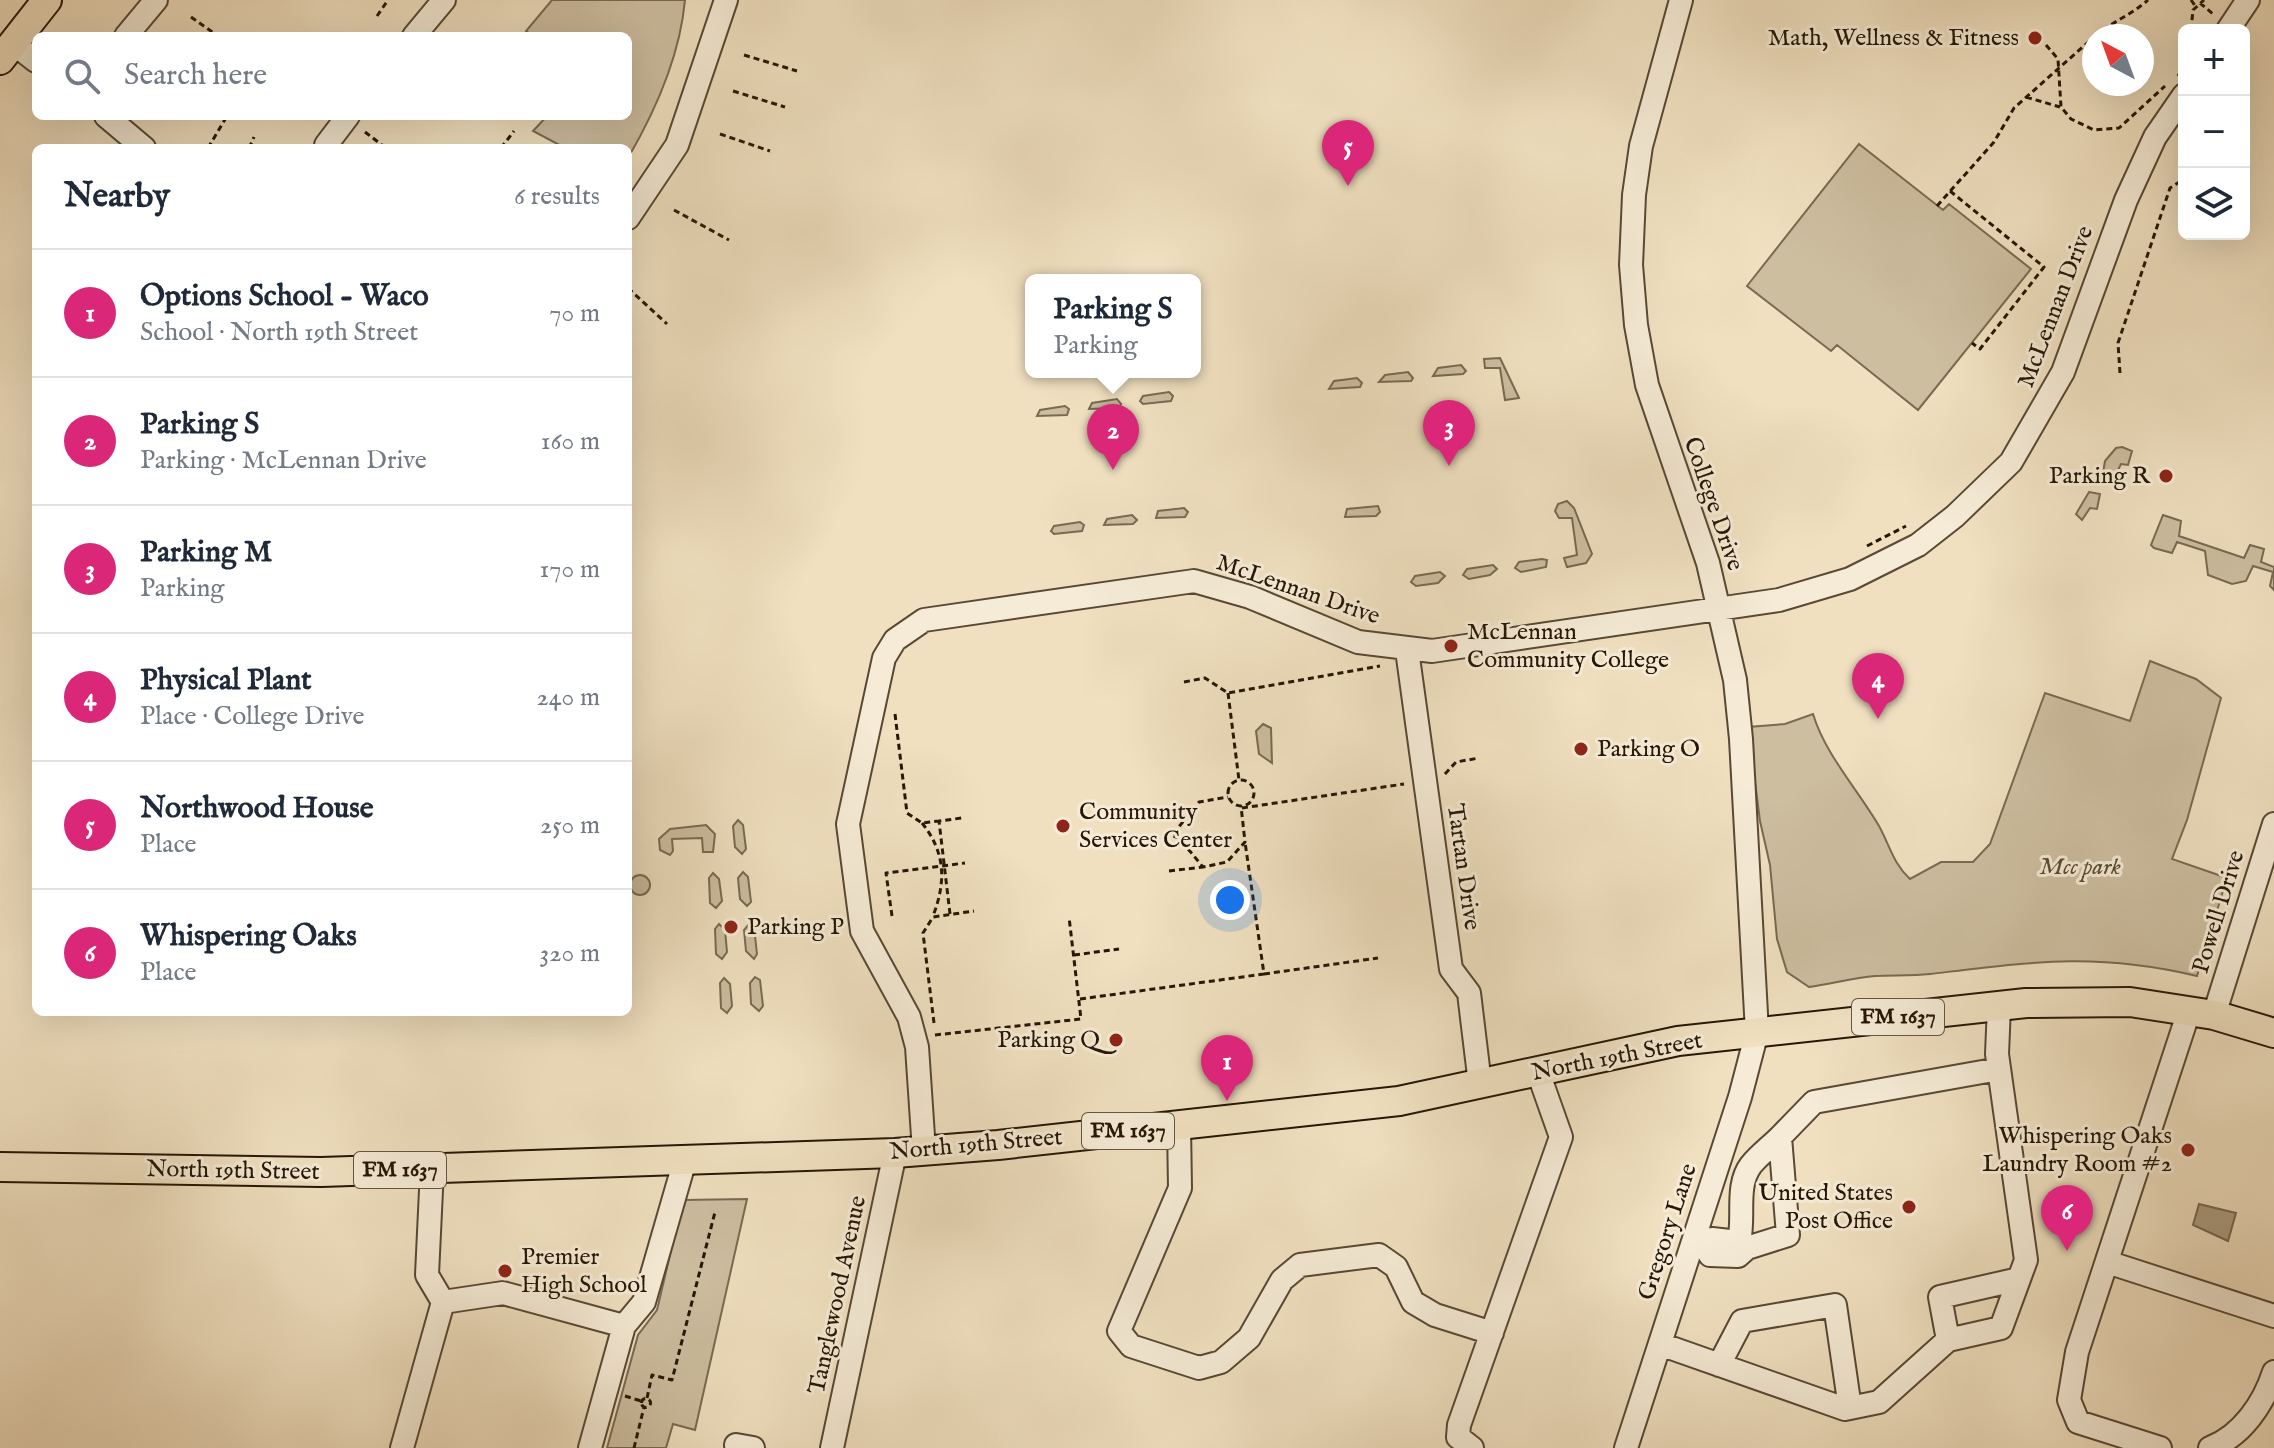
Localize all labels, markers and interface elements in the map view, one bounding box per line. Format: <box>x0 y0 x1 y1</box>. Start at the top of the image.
place label: Math, Wellness & Fitness <box>1768 23 2019 54</box>
north arrow <box>2082 24 2154 96</box>
map controls <box>2178 24 2250 240</box>
button: + <box>2178 24 2250 96</box>
marker: Math, Wellness & Fitness <box>2026 29 2044 47</box>
search box <box>32 32 632 120</box>
icon: search <box>60 54 104 98</box>
text: Search here <box>124 57 267 95</box>
button: − <box>2178 96 2250 168</box>
pin: 5 <box>1322 120 1374 186</box>
button: layers <box>2178 168 2250 240</box>
text: Nearby <box>64 175 170 218</box>
text: 6 results <box>514 180 600 213</box>
street label: McLennan Drive <box>2011 222 2101 392</box>
popup <box>1025 274 1201 378</box>
text: Options School - Waco <box>140 278 429 316</box>
text: Parking S <box>1053 291 1173 329</box>
text: 1 <box>85 297 95 330</box>
text: 70 m <box>549 297 600 330</box>
text: School · North 19th Street <box>140 316 418 349</box>
text: Parking <box>1053 329 1138 362</box>
pin: 3 <box>1423 400 1475 466</box>
pin: 2 <box>1087 404 1139 470</box>
text: Parking S <box>140 406 259 444</box>
text: 2 <box>84 425 96 458</box>
text: 160 m <box>541 425 600 458</box>
street label: College Drive <box>1676 433 1750 575</box>
text: Parking · McLennan Drive <box>140 444 427 477</box>
place label: Parking R <box>2049 461 2151 492</box>
marker: Parking R <box>2157 467 2175 485</box>
text: Parking M <box>140 534 272 572</box>
street label: McLennan Drive <box>1212 548 1384 632</box>
text: 3 <box>85 553 95 586</box>
text: 170 m <box>540 553 600 586</box>
text: Parking <box>140 572 224 605</box>
place label: McLennan Community College <box>1467 617 1669 676</box>
marker: McLennan Community College <box>1442 637 1460 655</box>
pin: 4 <box>1852 653 1904 719</box>
text: Physical Plant <box>140 662 312 700</box>
text: 4 <box>84 681 96 714</box>
text: 240 m <box>537 681 600 714</box>
text: Place · College Drive <box>140 700 364 733</box>
place label: Parking O <box>1597 734 1700 765</box>
marker: Parking O <box>1572 740 1590 758</box>
text: Northwood House <box>140 790 374 828</box>
place label: Community Services Center <box>1079 797 1232 856</box>
street label: Tartan Drive <box>1439 802 1487 932</box>
text: 5 <box>85 809 95 842</box>
text: 250 m <box>540 809 600 842</box>
marker: Community Services Center <box>1054 817 1072 835</box>
text: Place <box>140 828 196 861</box>
street label: Powell Drive <box>2186 847 2252 977</box>
park label: Mcc park <box>2039 852 2121 883</box>
your location <box>1210 880 1250 920</box>
place label: Parking P <box>747 912 844 943</box>
text: Whispering Oaks <box>140 918 357 956</box>
marker: Parking P <box>722 918 740 936</box>
text: 6 <box>85 937 95 970</box>
text: 320 m <box>540 937 600 970</box>
text: Place <box>140 956 196 989</box>
road number: FM 1637 <box>1852 999 1944 1035</box>
place label: Parking Q <box>997 1025 1117 1056</box>
street label: North 19th Street <box>1529 1025 1705 1089</box>
marker: Parking Q <box>1107 1031 1125 1049</box>
pin: 1 <box>1201 1035 1253 1101</box>
road number: FM 1637 <box>1082 1113 1174 1149</box>
place label: Whispering Oaks Laundry Room #2 <box>1982 1121 2172 1180</box>
street label: North 19th Street <box>888 1122 1064 1168</box>
marker: Whispering Oaks Laundry Room #2 <box>2179 1141 2197 1159</box>
road number: FM 1637 <box>354 1152 446 1188</box>
street label: North 19th Street <box>146 1154 320 1188</box>
street label: Gregory Lane <box>1631 1160 1705 1304</box>
place label: United States Post Office <box>1758 1178 1893 1237</box>
pin: 6 <box>2041 1185 2093 1251</box>
street label: Tanglewood Avenue <box>802 1193 874 1397</box>
marker: United States Post Office <box>1900 1198 1918 1216</box>
place label: Premier High School <box>521 1242 647 1301</box>
marker: Premier High School <box>496 1262 514 1280</box>

